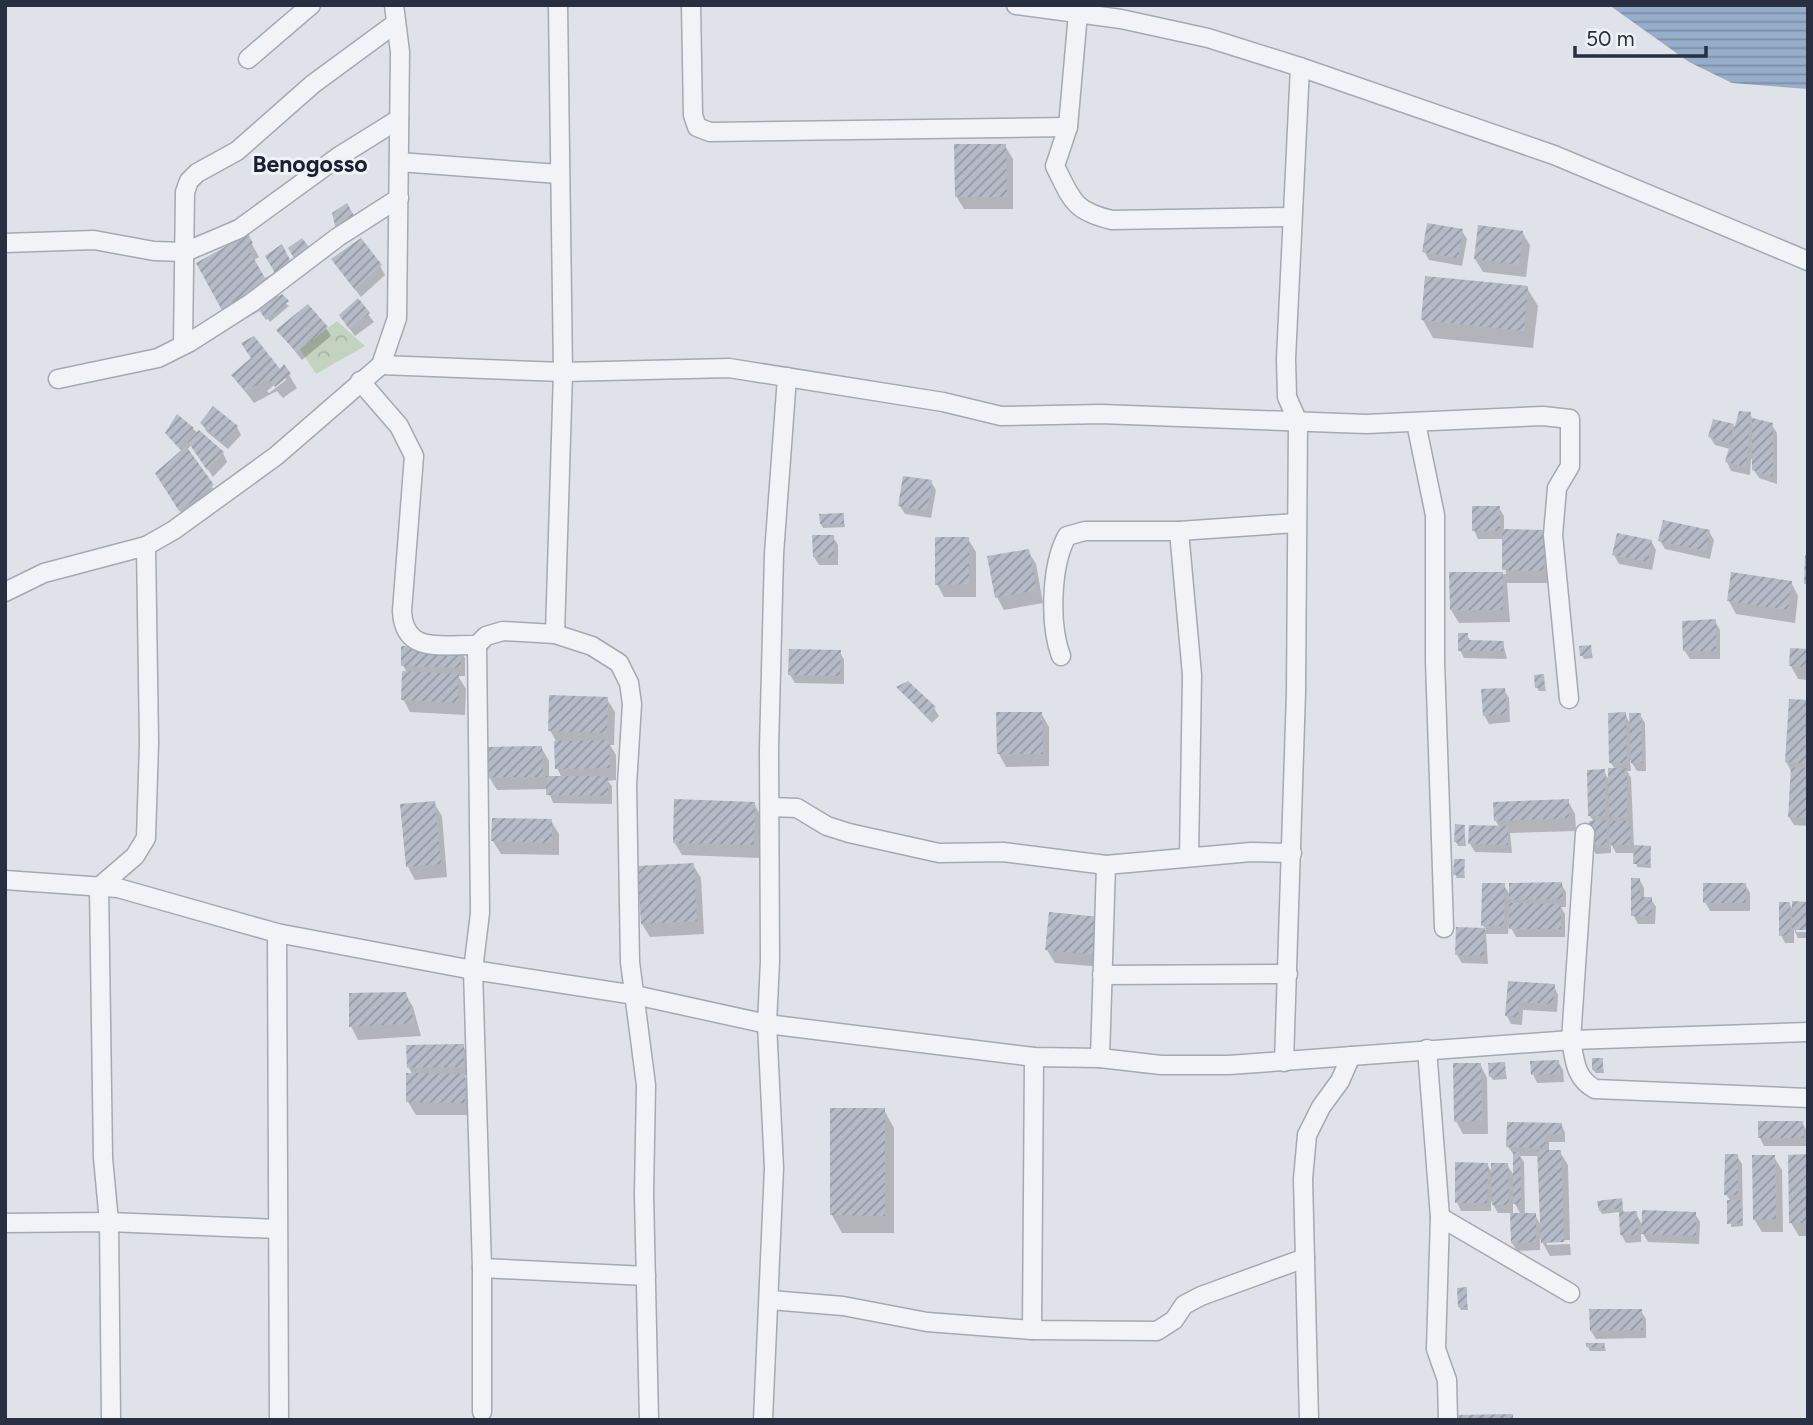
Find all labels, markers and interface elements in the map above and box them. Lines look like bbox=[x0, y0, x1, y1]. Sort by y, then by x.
scale bar bbox=[1575, 14, 1706, 58]
text: 50 m bbox=[1586, 26, 1635, 51]
district label: Benogosso bbox=[252, 150, 368, 178]

